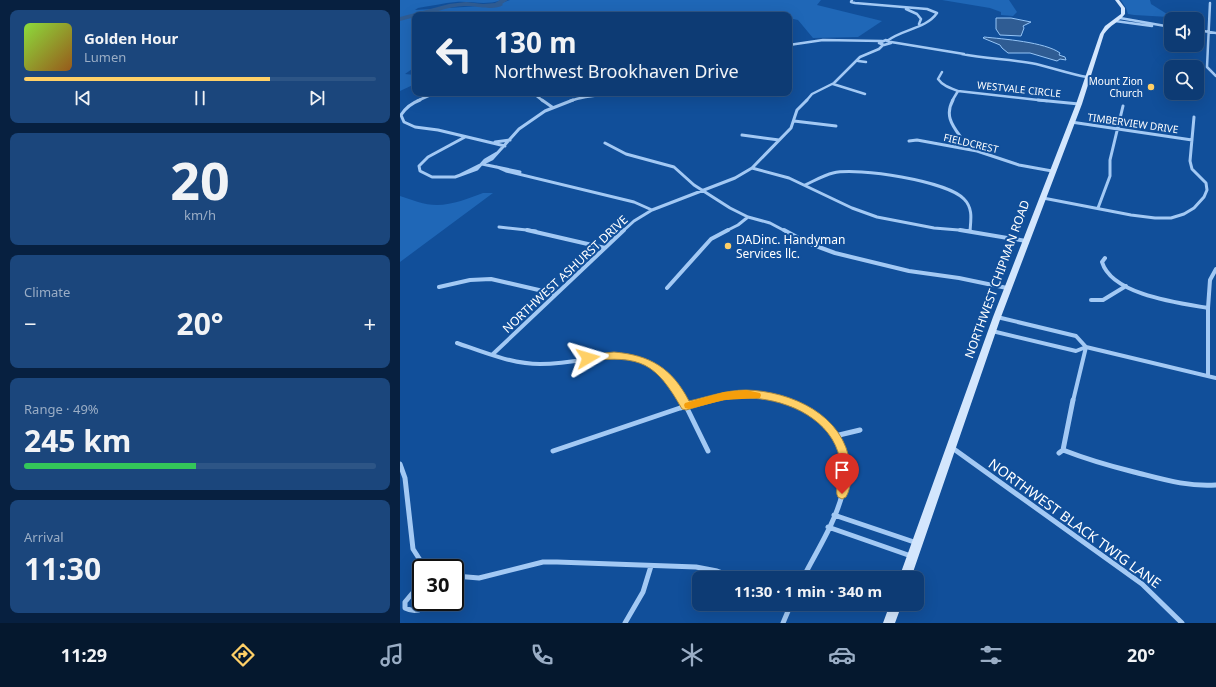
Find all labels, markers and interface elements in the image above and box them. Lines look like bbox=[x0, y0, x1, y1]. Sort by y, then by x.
map controls bbox=[1164, 12, 1204, 100]
button: sound bbox=[1164, 12, 1204, 52]
text: 130 m bbox=[494, 23, 577, 61]
text: Golden Hour bbox=[84, 28, 178, 48]
icon: left bbox=[428, 28, 480, 80]
text: Lumen bbox=[84, 48, 126, 66]
text: Northwest Brookhaven Drive bbox=[494, 59, 739, 83]
button: search bbox=[1164, 60, 1204, 100]
place label: Mount Zion Church bbox=[1089, 74, 1143, 100]
street label: WESTVALE CIRCLE bbox=[976, 78, 1062, 100]
marker: Mount Zion Church bbox=[1146, 82, 1156, 92]
icon: previous bbox=[72, 87, 94, 109]
icon: pause bbox=[189, 87, 211, 109]
icon: next bbox=[306, 87, 328, 109]
street label: TIMBERVIEW DRIVE bbox=[1087, 110, 1179, 136]
street label: FIELDCREST bbox=[942, 130, 1000, 156]
text: 20 bbox=[170, 144, 230, 215]
street label: NORTHWEST CHIPMAN ROAD bbox=[960, 197, 1034, 361]
text: km/h bbox=[184, 206, 216, 224]
street label: NORTHWEST ASHURST DRIVE bbox=[499, 211, 631, 337]
place label: DADinc. Handyman Services llc. bbox=[736, 231, 845, 262]
marker: DADinc. Handyman Services llc. bbox=[723, 241, 733, 251]
text: Climate bbox=[24, 283, 70, 301]
text: 20° bbox=[176, 303, 224, 344]
text: − bbox=[24, 308, 37, 338]
text: + bbox=[363, 308, 376, 338]
position arrow bbox=[567, 337, 609, 379]
text: Range · 49% bbox=[24, 400, 99, 418]
text: 245 km bbox=[24, 420, 131, 461]
pin bbox=[825, 453, 859, 494]
street label: NORTHWEST BLACK TWIG LANE bbox=[985, 454, 1165, 592]
icon: arrive bbox=[831, 459, 853, 481]
text: Arrival bbox=[24, 528, 64, 546]
text: 11:30 bbox=[24, 548, 101, 589]
speed limit sign: 30 bbox=[412, 559, 464, 611]
text: 11:30 · 1 min · 340 m bbox=[734, 581, 882, 601]
icon: directions bbox=[229, 641, 257, 669]
icon: music bbox=[378, 641, 406, 669]
icon: phone bbox=[528, 641, 556, 669]
icon: climate bbox=[678, 641, 706, 669]
icon: car bbox=[828, 641, 856, 669]
icon: filters bbox=[977, 641, 1005, 669]
text: 11:29 bbox=[61, 643, 107, 667]
text: 20° bbox=[1127, 643, 1155, 667]

